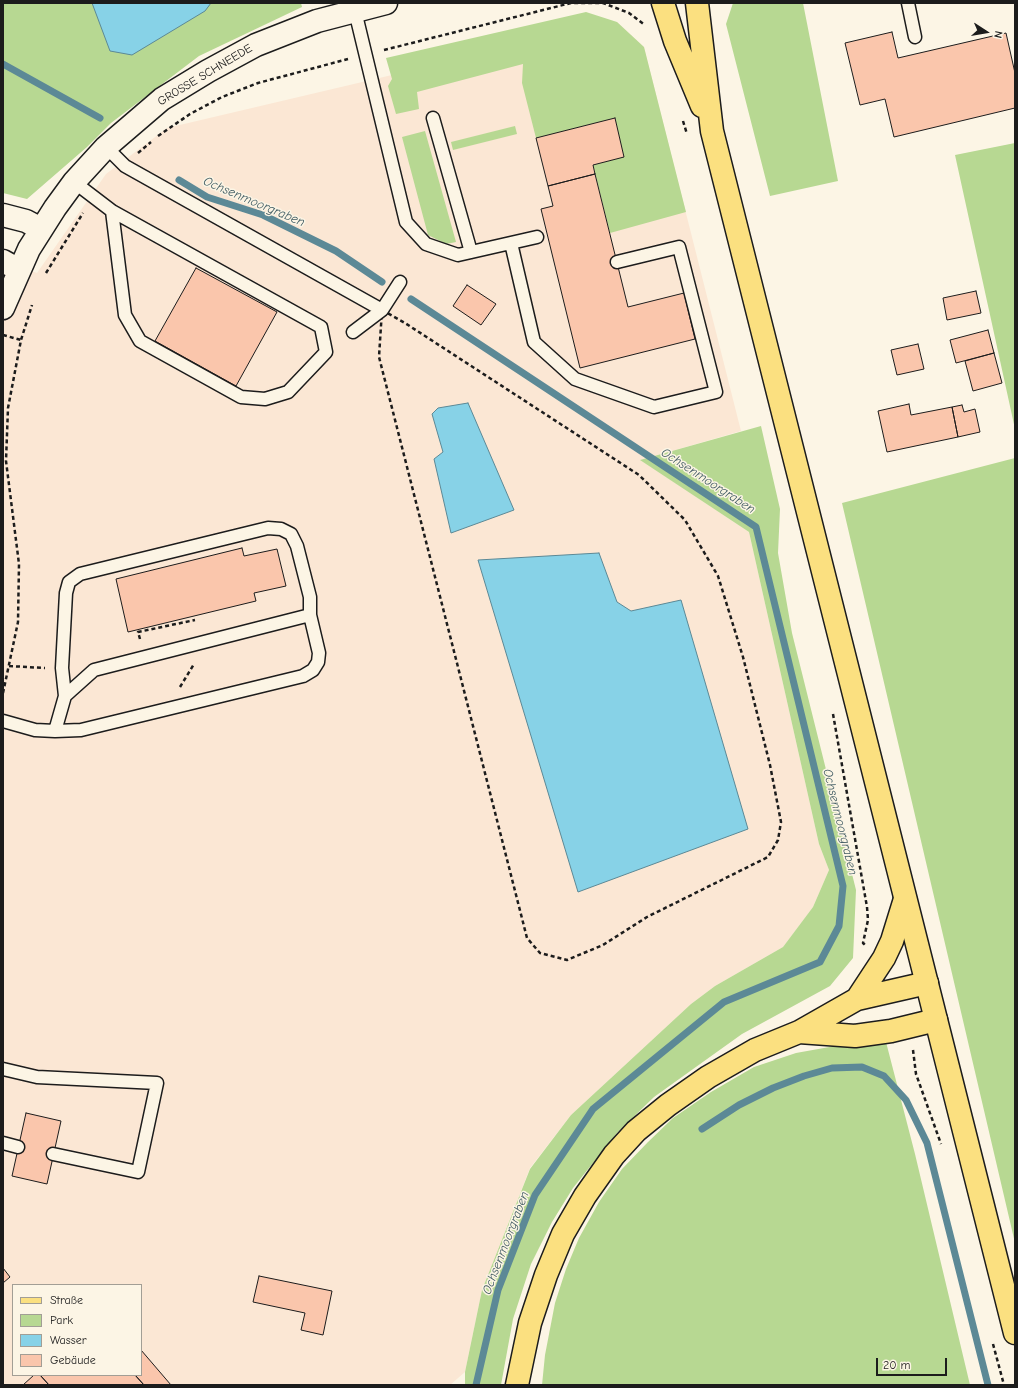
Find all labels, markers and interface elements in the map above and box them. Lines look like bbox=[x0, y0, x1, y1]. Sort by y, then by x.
north arrow bbox=[966, 12, 1006, 52]
text: N bbox=[991, 30, 1005, 39]
street label: GROSSE SCHNEEDE bbox=[155, 41, 255, 109]
water label: Ochsenmoorgraben bbox=[201, 174, 307, 230]
water label: Ochsenmoorgraben bbox=[658, 445, 758, 517]
water label: Ochsenmoorgraben bbox=[819, 767, 861, 877]
water label: Ochsenmoorgraben bbox=[479, 1189, 533, 1297]
legend bbox=[12, 1284, 142, 1376]
text: Straße bbox=[50, 1293, 83, 1307]
text: Park bbox=[50, 1313, 73, 1327]
text: Wasser bbox=[50, 1333, 87, 1347]
scale bar bbox=[878, 1350, 949, 1376]
text: Gebäude bbox=[50, 1353, 96, 1367]
text: 20 m bbox=[883, 1358, 911, 1372]

